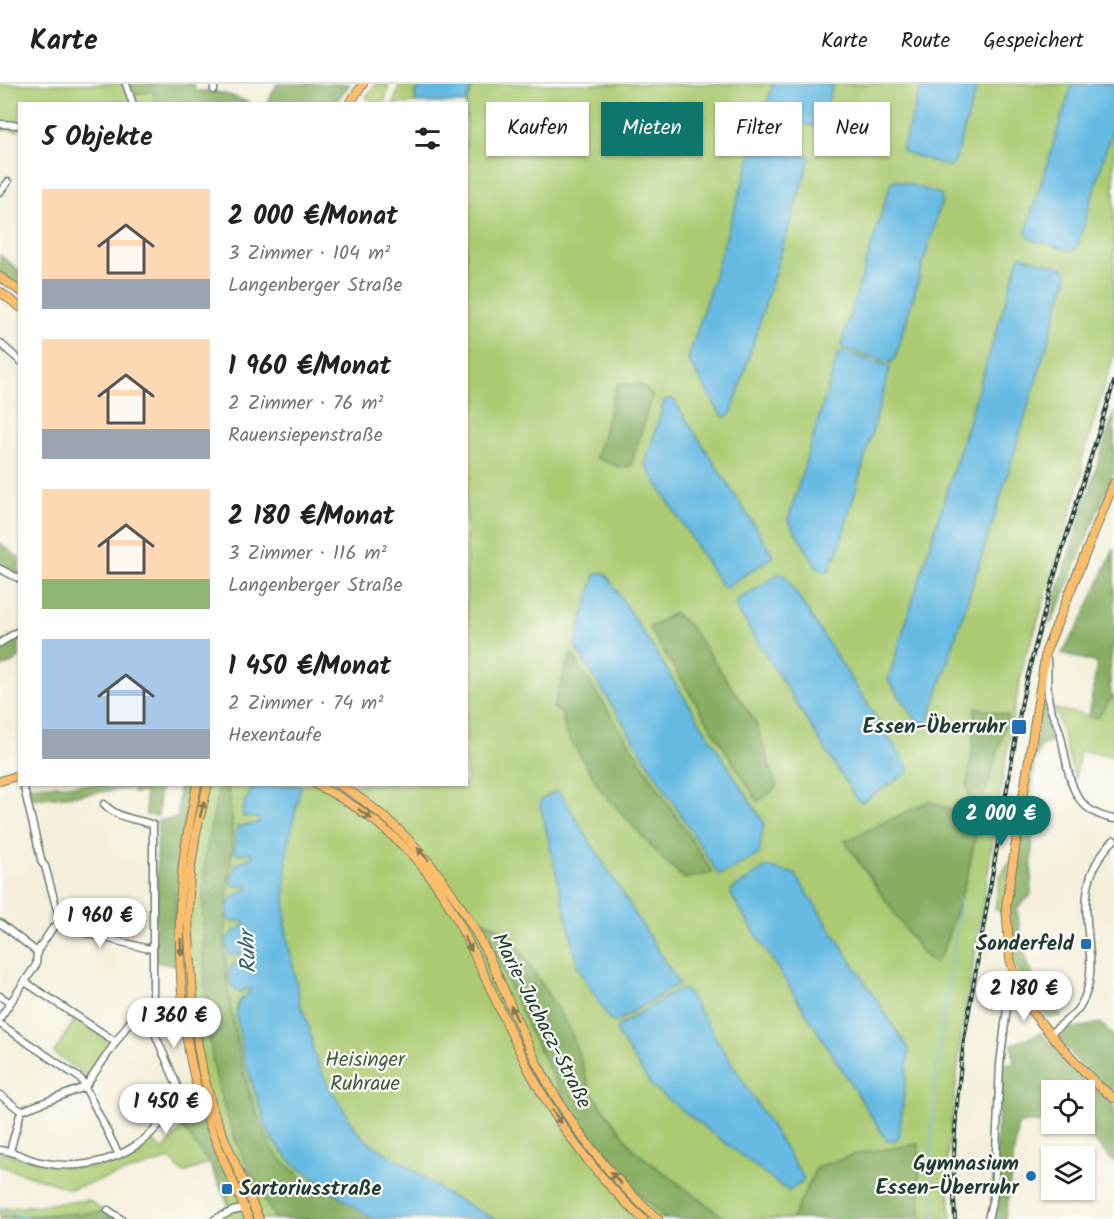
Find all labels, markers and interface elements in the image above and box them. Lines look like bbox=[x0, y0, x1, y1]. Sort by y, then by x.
text: Karte bbox=[30, 19, 98, 64]
text: Karte bbox=[821, 25, 868, 58]
text: Route bbox=[901, 25, 950, 58]
text: Gespeichert bbox=[983, 25, 1084, 58]
chip: Kaufen bbox=[486, 102, 589, 156]
chip: Mieten bbox=[601, 102, 703, 156]
chip: Filter bbox=[715, 102, 802, 156]
chip: Neu bbox=[814, 102, 890, 156]
text: 5 Objekte bbox=[42, 117, 153, 159]
icon: filters bbox=[411, 122, 444, 155]
text: 2 000 €/Monat bbox=[228, 196, 398, 238]
icon: home bbox=[90, 213, 162, 285]
text: 3 Zimmer · 104 m² bbox=[228, 238, 390, 270]
text: Langenberger Straße bbox=[228, 270, 402, 302]
text: 1 960 €/Monat bbox=[228, 346, 391, 388]
icon: home bbox=[90, 363, 162, 435]
text: 2 Zimmer · 76 m² bbox=[228, 388, 383, 420]
text: Rauensiepenstraße bbox=[228, 420, 383, 452]
text: 2 180 €/Monat bbox=[228, 496, 394, 538]
icon: home bbox=[90, 513, 162, 585]
text: 3 Zimmer · 116 m² bbox=[228, 538, 387, 570]
text: Langenberger Straße bbox=[228, 570, 402, 602]
text: 1 450 €/Monat bbox=[228, 646, 391, 688]
icon: home bbox=[90, 663, 162, 735]
text: 2 Zimmer · 74 m² bbox=[228, 688, 383, 720]
place label: Essen-Überruhr bbox=[863, 711, 1007, 744]
marker: Essen-Überruhr bbox=[1010, 718, 1028, 736]
text: Hexentaufe bbox=[228, 720, 322, 752]
pin: 2 000 € bbox=[946, 796, 1056, 847]
text: 2 000 € bbox=[966, 799, 1036, 831]
one-way arrow bbox=[198, 800, 208, 818]
one-way arrow bbox=[356, 808, 372, 820]
one-way arrow bbox=[416, 846, 429, 862]
pin: 1 960 € bbox=[45, 898, 155, 949]
text: 1 960 € bbox=[67, 901, 133, 933]
water label: Ruhr bbox=[230, 925, 268, 974]
street label: Marie-Juchacz-Straße bbox=[482, 927, 600, 1115]
place label: Sonderfeld bbox=[976, 928, 1075, 961]
one-way arrow bbox=[464, 935, 473, 952]
one-way arrow bbox=[176, 937, 186, 956]
marker: Sonderfeld bbox=[1079, 937, 1093, 951]
pin: 2 180 € bbox=[969, 971, 1079, 1022]
text: 2 180 € bbox=[990, 974, 1058, 1006]
pin: 1 360 € bbox=[119, 998, 229, 1049]
text: 1 360 € bbox=[141, 1001, 207, 1033]
one-way arrow bbox=[509, 1003, 519, 1021]
park label: Heisinger Ruhraue bbox=[325, 1044, 406, 1101]
map controls bbox=[1041, 1080, 1095, 1200]
button: locate bbox=[1041, 1080, 1095, 1134]
pin: 1 450 € bbox=[111, 1084, 221, 1135]
text: 1 450 € bbox=[133, 1087, 199, 1119]
one-way arrow bbox=[551, 1109, 562, 1125]
button: layers bbox=[1041, 1146, 1095, 1200]
place label: Gymnasium Essen-Überruhr bbox=[876, 1148, 1020, 1205]
marker: Gymnasium Essen-Überruhr bbox=[1024, 1169, 1038, 1183]
one-way arrow bbox=[610, 1171, 623, 1186]
place label: Sartoriusstraße bbox=[239, 1173, 381, 1206]
marker: Sartoriusstraße bbox=[220, 1182, 234, 1196]

